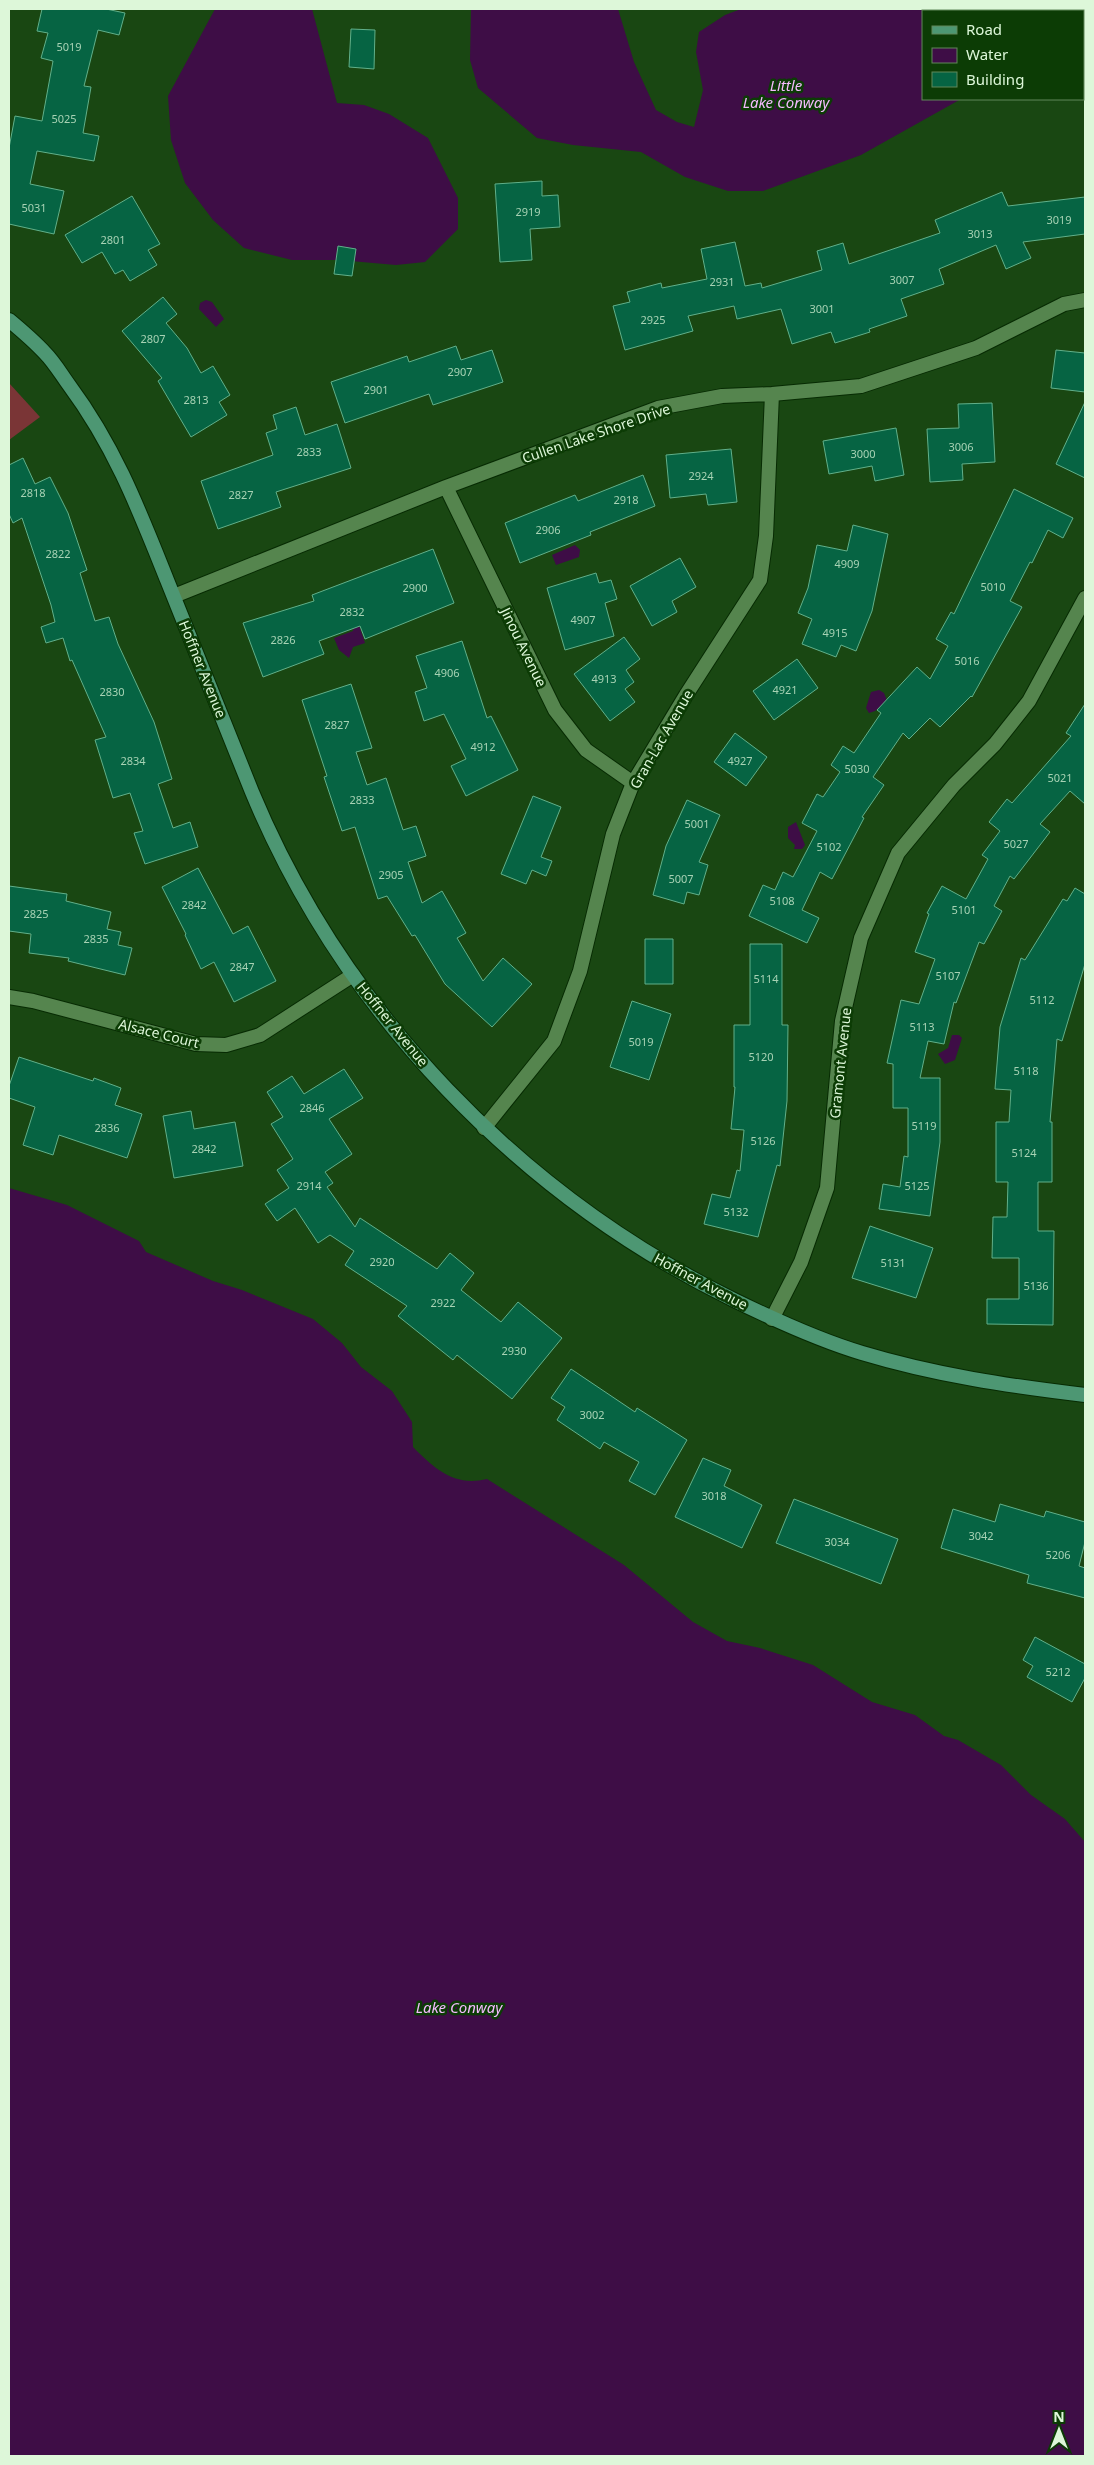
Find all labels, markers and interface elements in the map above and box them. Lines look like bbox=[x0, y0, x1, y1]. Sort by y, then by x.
legend bbox=[922, 10, 1084, 100]
text: Road bbox=[966, 19, 1002, 39]
house number: 5019 bbox=[56, 39, 82, 54]
text: Water bbox=[966, 44, 1008, 64]
text: Building bbox=[966, 69, 1024, 89]
water label: Little Lake Conway bbox=[743, 75, 830, 112]
house number: 5025 bbox=[51, 111, 77, 126]
house number: 5031 bbox=[21, 200, 47, 215]
house number: 2919 bbox=[515, 204, 541, 219]
house number: 3019 bbox=[1046, 212, 1072, 227]
house number: 3013 bbox=[967, 226, 993, 241]
house number: 2801 bbox=[100, 232, 126, 247]
house number: 3007 bbox=[889, 272, 915, 287]
house number: 2931 bbox=[709, 274, 735, 289]
house number: 3001 bbox=[809, 301, 835, 316]
house number: 2925 bbox=[640, 312, 666, 327]
house number: 2807 bbox=[140, 331, 166, 346]
house number: 2907 bbox=[447, 364, 473, 379]
house number: 2901 bbox=[363, 382, 389, 397]
house number: 2813 bbox=[183, 392, 209, 407]
street label: Cullen Lake Shore Drive bbox=[519, 399, 673, 467]
house number: 3006 bbox=[948, 439, 974, 454]
house number: 2833 bbox=[296, 444, 322, 459]
house number: 3000 bbox=[850, 446, 876, 461]
house number: 2924 bbox=[688, 468, 714, 483]
house number: 2818 bbox=[20, 485, 46, 500]
house number: 2827 bbox=[228, 487, 254, 502]
house number: 2918 bbox=[613, 492, 639, 507]
house number: 2906 bbox=[535, 522, 561, 537]
house number: 2822 bbox=[45, 546, 71, 561]
house number: 4909 bbox=[834, 556, 860, 571]
house number: 5010 bbox=[980, 579, 1006, 594]
house number: 2900 bbox=[402, 580, 428, 595]
street label: Jinou Avenue bbox=[496, 602, 551, 690]
house number: 2832 bbox=[339, 604, 365, 619]
house number: 4907 bbox=[570, 612, 596, 627]
street label: Hoffner Avenue bbox=[175, 617, 231, 721]
house number: 4915 bbox=[822, 625, 848, 640]
house number: 2826 bbox=[270, 632, 296, 647]
house number: 5016 bbox=[954, 653, 980, 668]
house number: 4906 bbox=[434, 665, 460, 680]
house number: 4913 bbox=[591, 671, 617, 686]
house number: 4921 bbox=[772, 682, 798, 697]
house number: 2830 bbox=[99, 684, 125, 699]
street label: Gran-Lac Avenue bbox=[625, 686, 697, 792]
house number: 2827 bbox=[324, 717, 350, 732]
house number: 4912 bbox=[470, 739, 496, 754]
house number: 2834 bbox=[120, 753, 146, 768]
house number: 4927 bbox=[727, 753, 753, 768]
house number: 5030 bbox=[844, 761, 870, 776]
house number: 5021 bbox=[1047, 770, 1073, 785]
house number: 2833 bbox=[349, 792, 375, 807]
house number: 5001 bbox=[684, 816, 710, 831]
house number: 5027 bbox=[1003, 836, 1029, 851]
house number: 5102 bbox=[816, 839, 842, 854]
house number: 2905 bbox=[378, 867, 404, 882]
house number: 5007 bbox=[668, 871, 694, 886]
house number: 5108 bbox=[769, 893, 795, 908]
house number: 2842 bbox=[181, 897, 207, 912]
house number: 5101 bbox=[951, 902, 977, 917]
house number: 2825 bbox=[23, 906, 49, 921]
house number: 2835 bbox=[83, 931, 109, 946]
house number: 2847 bbox=[229, 959, 255, 974]
house number: 5107 bbox=[935, 968, 961, 983]
house number: 5114 bbox=[753, 971, 779, 986]
street label: Hoffner Avenue bbox=[353, 978, 433, 1070]
house number: 5112 bbox=[1029, 992, 1055, 1007]
street label: Gramont Avenue bbox=[825, 1006, 855, 1119]
street label: Alsace Court bbox=[117, 1014, 201, 1052]
house number: 5113 bbox=[909, 1019, 935, 1034]
house number: 5019 bbox=[628, 1034, 654, 1049]
house number: 5120 bbox=[748, 1049, 774, 1064]
house number: 5118 bbox=[1013, 1063, 1039, 1078]
house number: 2846 bbox=[299, 1100, 325, 1115]
house number: 5119 bbox=[911, 1118, 937, 1133]
house number: 2836 bbox=[94, 1120, 120, 1135]
house number: 5126 bbox=[750, 1133, 776, 1148]
house number: 2842 bbox=[191, 1141, 217, 1156]
house number: 5124 bbox=[1011, 1145, 1037, 1160]
house number: 2914 bbox=[296, 1178, 322, 1193]
house number: 5125 bbox=[904, 1178, 930, 1193]
house number: 5132 bbox=[723, 1204, 749, 1219]
street label: Hoffner Avenue bbox=[651, 1248, 751, 1314]
house number: 2920 bbox=[369, 1254, 395, 1269]
house number: 5131 bbox=[880, 1255, 906, 1270]
house number: 5136 bbox=[1023, 1278, 1049, 1293]
house number: 2922 bbox=[430, 1295, 456, 1310]
house number: 2930 bbox=[501, 1343, 527, 1358]
house number: 3002 bbox=[579, 1407, 605, 1422]
house number: 3018 bbox=[701, 1488, 727, 1503]
house number: 3042 bbox=[968, 1528, 994, 1543]
house number: 3034 bbox=[824, 1534, 850, 1549]
house number: 5206 bbox=[1045, 1547, 1071, 1562]
house number: 5212 bbox=[1045, 1664, 1071, 1679]
water label: Lake Conway bbox=[416, 1997, 503, 2017]
north arrow bbox=[1034, 2405, 1084, 2455]
text: N bbox=[1053, 2407, 1065, 2426]

